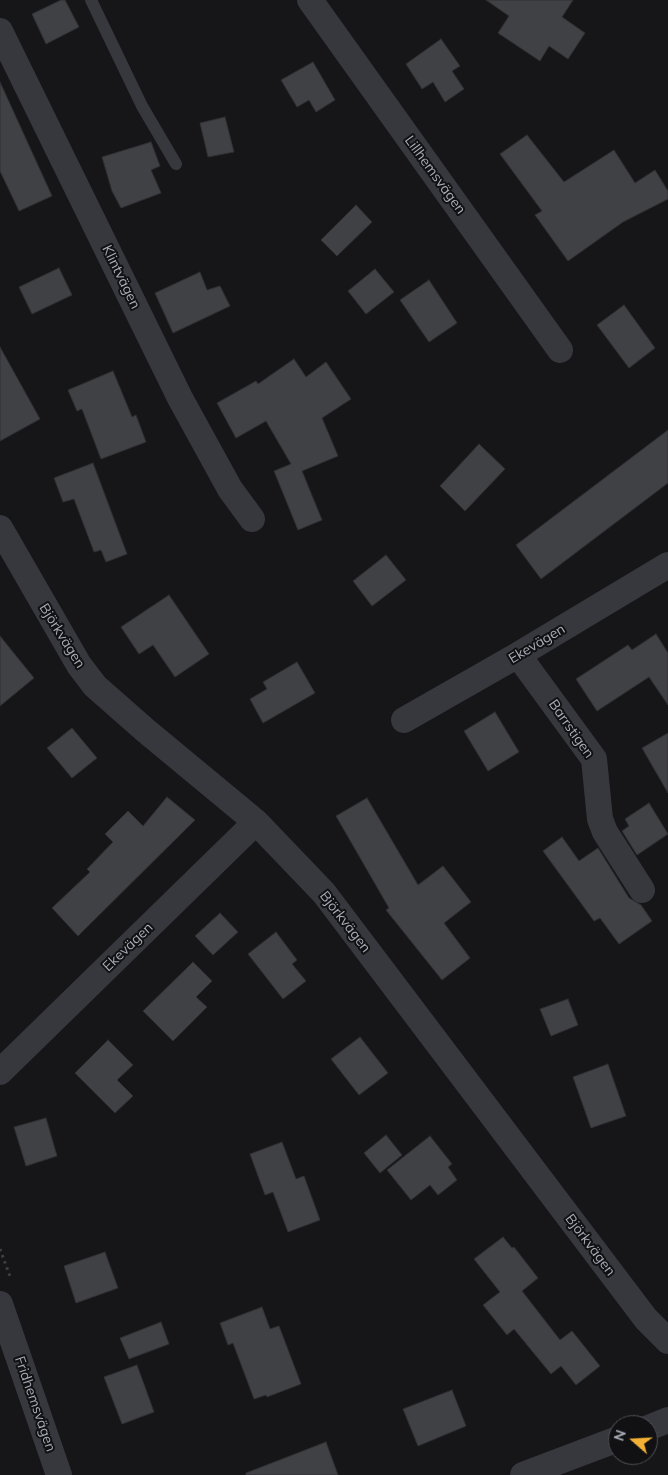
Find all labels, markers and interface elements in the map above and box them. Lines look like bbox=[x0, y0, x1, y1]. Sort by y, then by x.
street label: Lillhemsvägen bbox=[401, 133, 469, 217]
street label: Klintvägen bbox=[98, 242, 144, 312]
street label: Björkvägen bbox=[36, 601, 88, 671]
street label: Ekevägen bbox=[506, 621, 568, 667]
street label: Barrstigen bbox=[545, 697, 597, 761]
street label: Björkvägen bbox=[316, 888, 374, 956]
street label: Ekevägen bbox=[100, 919, 156, 975]
street label: Björkvägen bbox=[561, 1211, 619, 1279]
street label: Fridhemsvägen bbox=[11, 1354, 59, 1454]
north arrow bbox=[608, 1415, 658, 1465]
text: N bbox=[610, 1428, 630, 1443]

